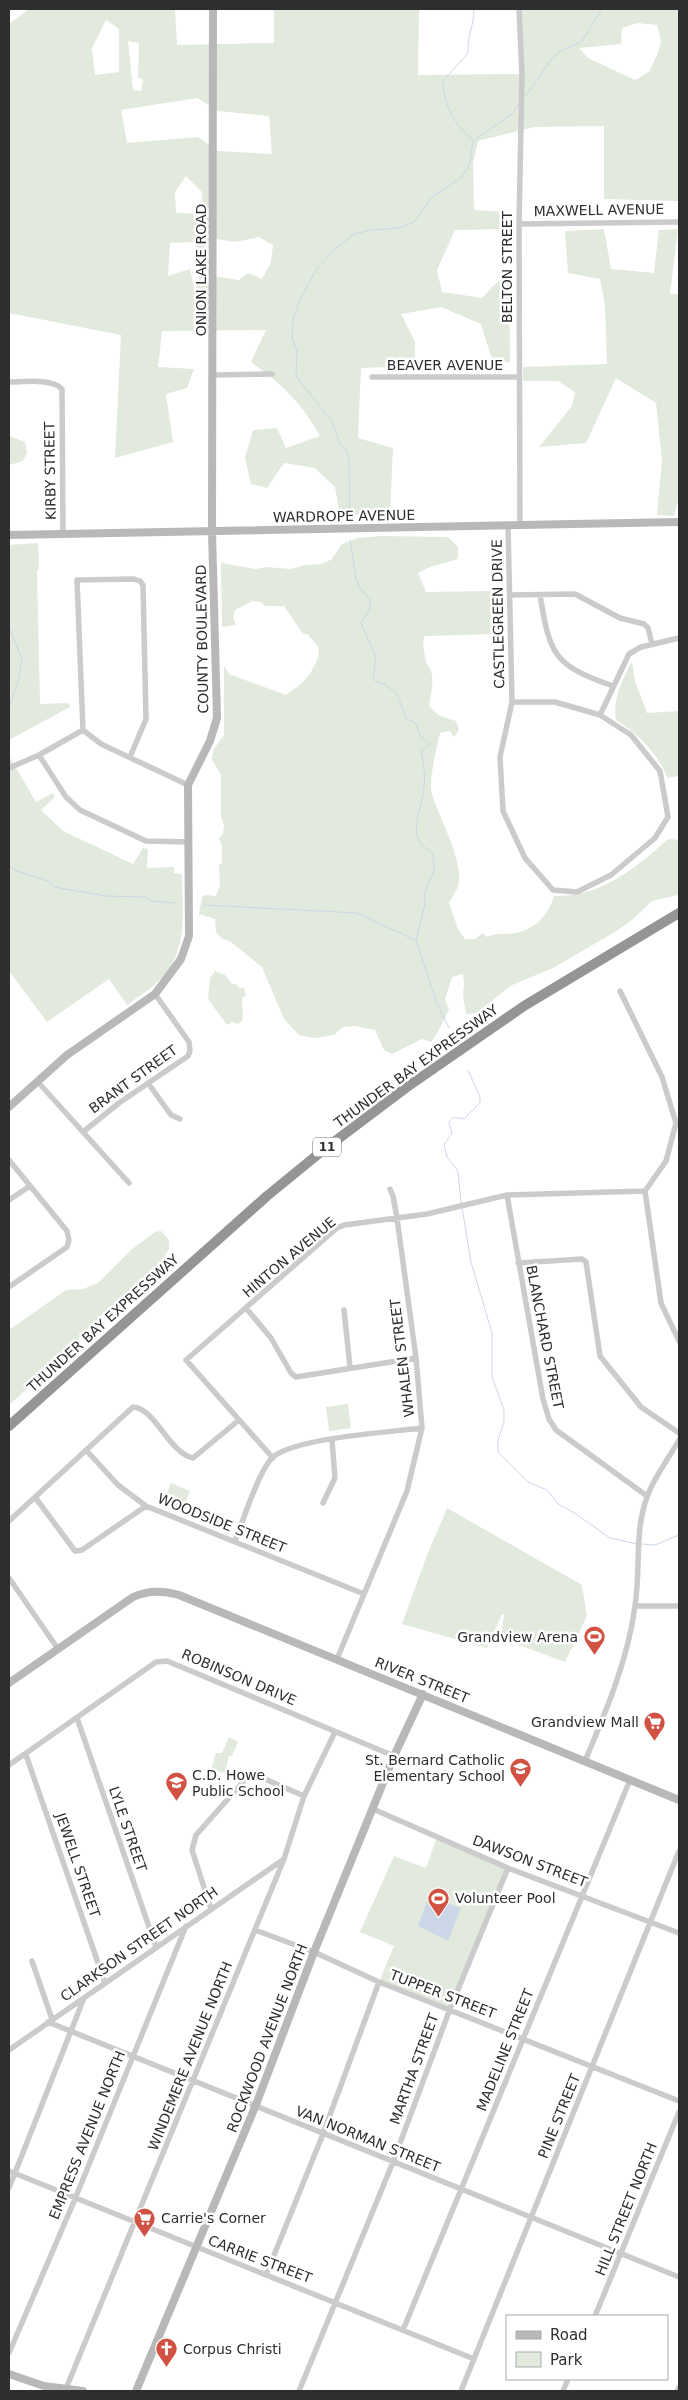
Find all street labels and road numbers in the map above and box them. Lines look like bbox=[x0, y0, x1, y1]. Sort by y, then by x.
street label: MAXWELL AVENUE bbox=[534, 201, 664, 219]
street label: ONION LAKE ROAD bbox=[193, 204, 209, 336]
street label: BELTON STREET bbox=[499, 210, 515, 323]
street label: BEAVER AVENUE bbox=[387, 357, 503, 373]
street label: KIRBY STREET bbox=[41, 421, 59, 520]
street label: WARDROPE AVENUE bbox=[273, 507, 415, 525]
street label: CASTLEGREEN DRIVE bbox=[489, 539, 507, 689]
street label: COUNTY BOULEVARD bbox=[193, 564, 211, 714]
street label: THUNDER BAY EXPRESSWAY bbox=[330, 1001, 501, 1131]
street label: BRANT STREET bbox=[86, 1041, 181, 1116]
road number: 11 bbox=[313, 1138, 341, 1156]
street label: HINTON AVENUE bbox=[239, 1213, 339, 1301]
street label: THUNDER BAY EXPRESSWAY bbox=[23, 1250, 182, 1396]
street label: BLANCHARD STREET bbox=[523, 1264, 567, 1411]
street label: WHALEN STREET bbox=[387, 1298, 417, 1418]
street label: WOODSIDE STREET bbox=[155, 1490, 289, 1556]
street label: ROBINSON DRIVE bbox=[179, 1646, 299, 1708]
street label: RIVER STREET bbox=[373, 1654, 472, 1706]
street label: LYLE STREET bbox=[106, 1784, 150, 1874]
street label: JEWELL STREET bbox=[52, 1810, 103, 1920]
street label: DAWSON STREET bbox=[470, 1832, 590, 1890]
street label: CLARKSON STREET NORTH bbox=[57, 1883, 221, 2005]
street label: ROCKWOOD AVENUE NORTH bbox=[224, 1941, 310, 2135]
street label: WINDEMERE AVENUE NORTH bbox=[145, 1959, 235, 2153]
street label: TUPPER STREET bbox=[387, 1966, 499, 2022]
street label: MADELINE STREET bbox=[473, 1986, 537, 2113]
street label: MARTHA STREET bbox=[386, 2011, 442, 2127]
street label: EMPRESS AVENUE NORTH bbox=[46, 2048, 128, 2222]
street label: PINE STREET bbox=[535, 2071, 583, 2161]
street label: VAN NORMAN STREET bbox=[293, 2103, 443, 2176]
street label: HILL STREET NORTH bbox=[592, 2140, 660, 2278]
street label: CARRIE STREET bbox=[206, 2232, 314, 2286]

